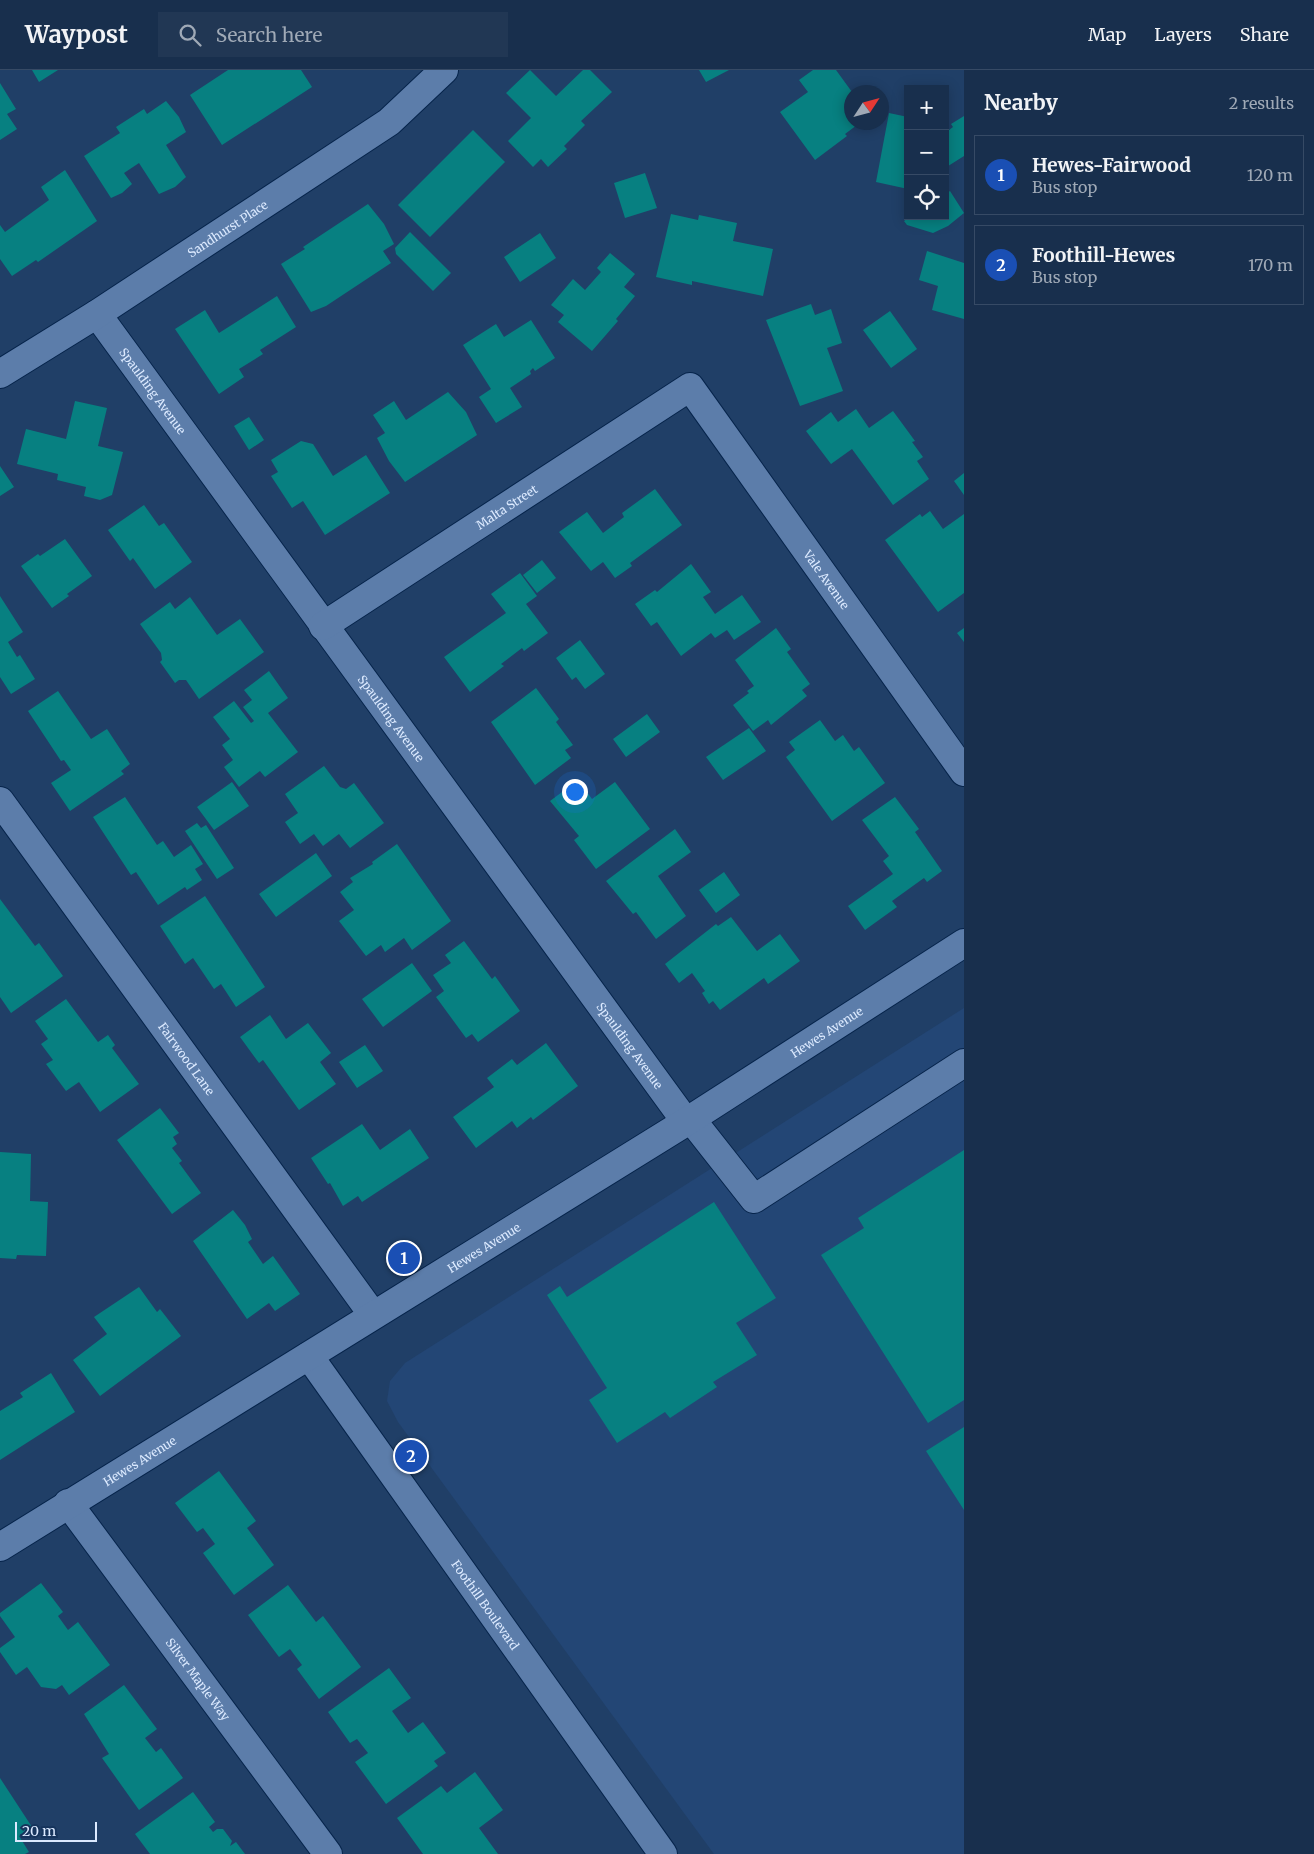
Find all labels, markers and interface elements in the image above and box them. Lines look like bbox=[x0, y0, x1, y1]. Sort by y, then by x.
search box bbox=[158, 12, 508, 57]
text: Waypost bbox=[25, 19, 128, 50]
icon: search bbox=[176, 21, 204, 49]
text: Search here bbox=[216, 23, 322, 47]
text: Map bbox=[1088, 23, 1126, 46]
text: Layers bbox=[1154, 23, 1212, 46]
text: Share bbox=[1240, 23, 1289, 46]
north arrow bbox=[844, 85, 889, 130]
map controls bbox=[904, 85, 949, 220]
button: + bbox=[904, 85, 949, 130]
text: Nearby bbox=[984, 89, 1058, 116]
text: 2 results bbox=[1229, 93, 1294, 113]
button: − bbox=[904, 130, 949, 175]
text: Hewes-Fairwood bbox=[1032, 153, 1191, 177]
text: 1 bbox=[997, 165, 1005, 185]
text: 120 m bbox=[1247, 165, 1293, 185]
button: locate bbox=[904, 175, 949, 220]
text: Bus stop bbox=[1032, 177, 1097, 197]
street label: Sandhurst Place bbox=[184, 197, 270, 260]
text: Foothill-Hewes bbox=[1032, 243, 1175, 267]
text: 2 bbox=[996, 255, 1006, 275]
text: 170 m bbox=[1248, 255, 1293, 275]
text: Bus stop bbox=[1032, 267, 1097, 287]
street label: Spaulding Avenue bbox=[116, 345, 189, 437]
street label: Malta Street bbox=[473, 481, 540, 532]
street label: Vale Avenue bbox=[800, 546, 853, 612]
street label: Spaulding Avenue bbox=[355, 672, 428, 764]
your location bbox=[562, 779, 588, 805]
street label: Spaulding Avenue bbox=[594, 999, 667, 1091]
street label: Hewes Avenue bbox=[787, 1003, 865, 1060]
street label: Fairwood Lane bbox=[155, 1019, 218, 1098]
street label: Hewes Avenue bbox=[444, 1219, 523, 1276]
pin: 1 bbox=[388, 1239, 420, 1277]
street label: Hewes Avenue bbox=[100, 1432, 179, 1489]
pin: 2 bbox=[395, 1437, 427, 1475]
street label: Foothill Boulevard bbox=[449, 1557, 523, 1652]
street label: Silver Maple Way bbox=[163, 1635, 234, 1723]
scale bar bbox=[15, 1819, 98, 1842]
text: 20 m bbox=[22, 1822, 56, 1840]

